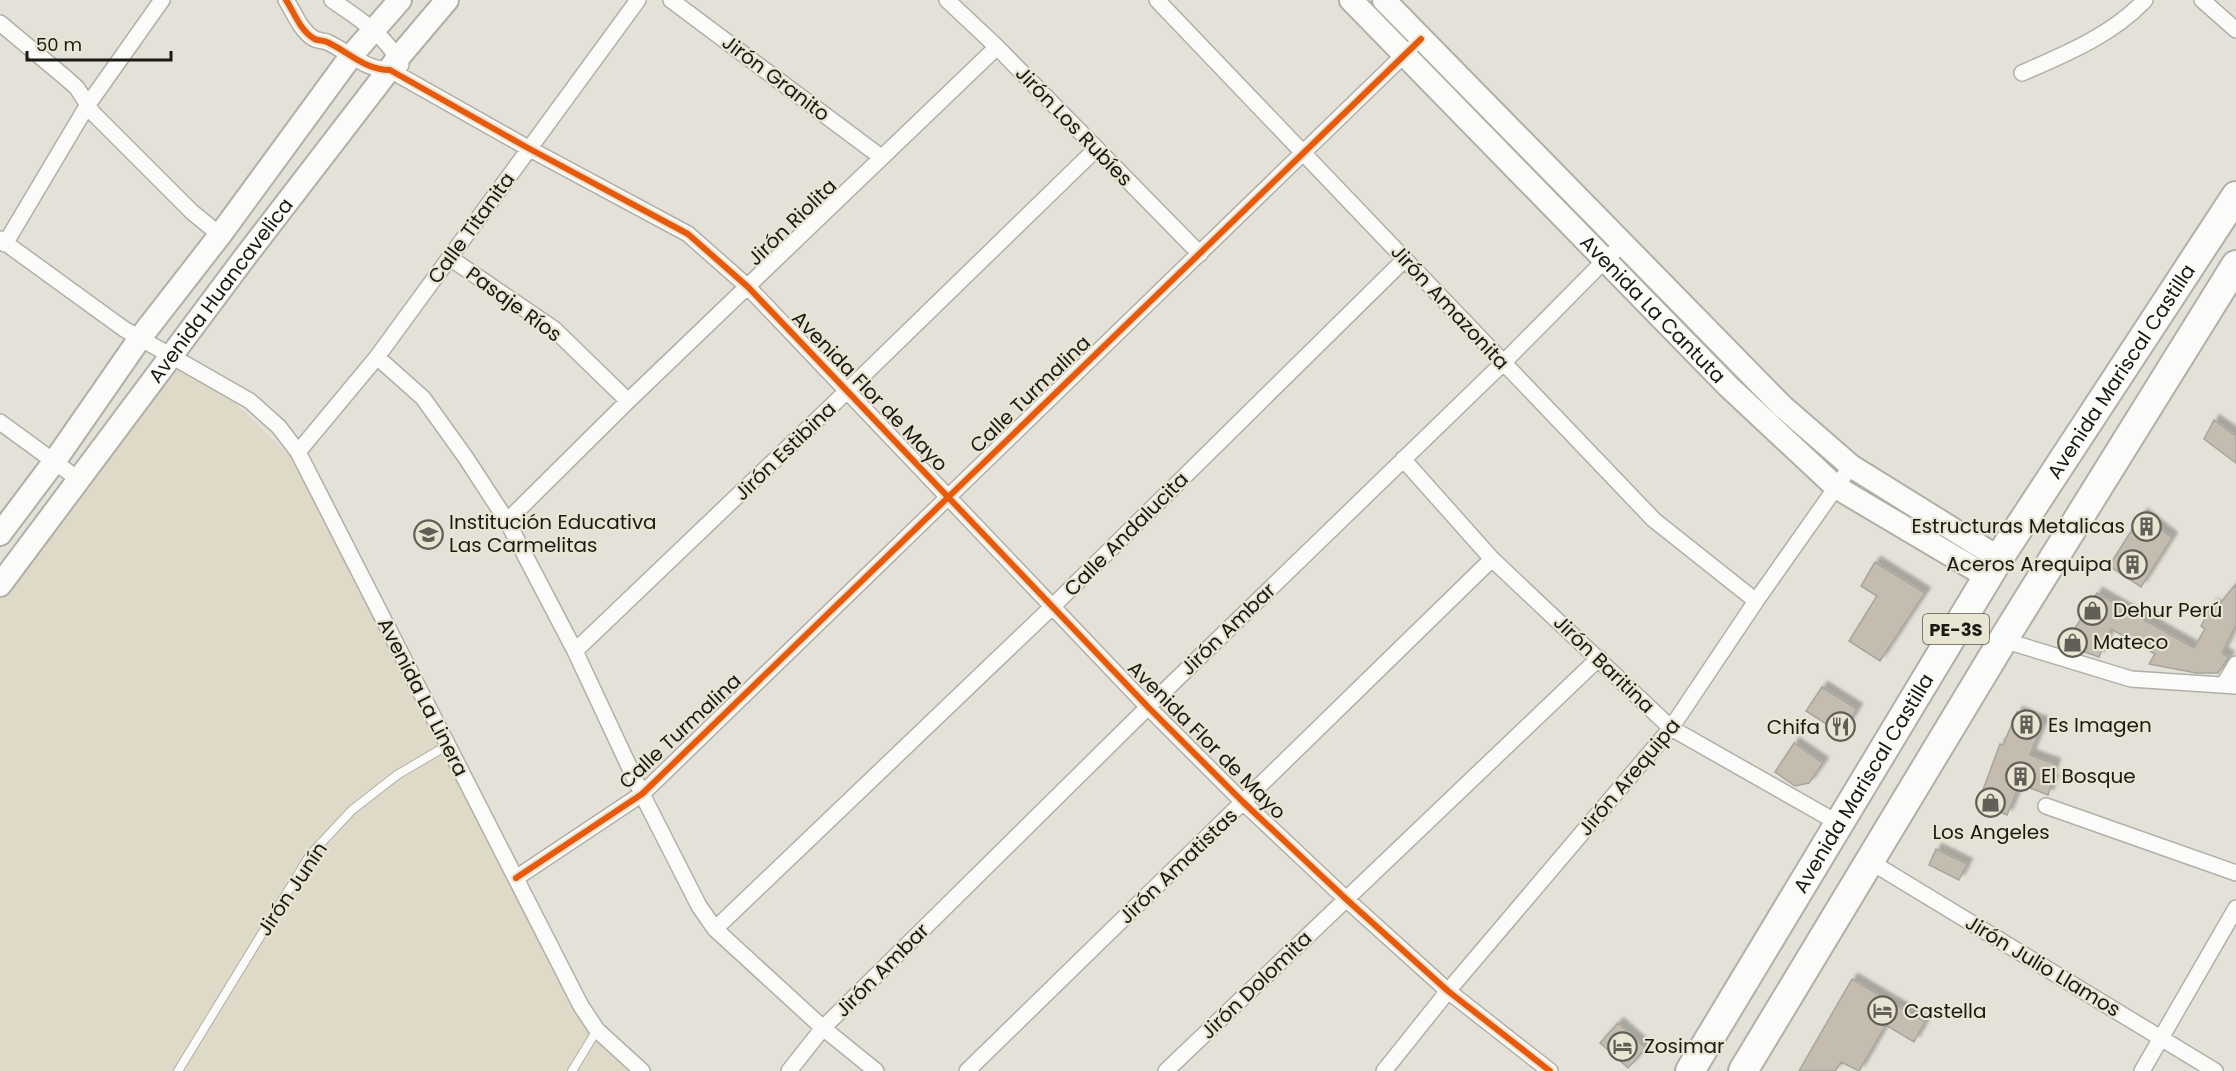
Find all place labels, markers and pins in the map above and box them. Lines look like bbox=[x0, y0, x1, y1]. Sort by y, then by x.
place label: Institución Educativa Las Carmelitas bbox=[449, 508, 657, 559]
building icon: Estructuras Metalicas bbox=[2130, 510, 2162, 542]
place label: Estructuras Metalicas bbox=[1911, 512, 2125, 540]
school or university icon: Institución Educativa Las Carmelitas bbox=[412, 518, 444, 550]
building icon: Aceros Arequipa bbox=[2117, 548, 2149, 580]
place label: Aceros Arequipa bbox=[1946, 550, 2112, 578]
shop icon: Dehur Perú bbox=[2076, 594, 2108, 626]
place label: Dehur Perú bbox=[2113, 596, 2222, 624]
shop icon: Mateco bbox=[2056, 626, 2088, 658]
place label: Mateco bbox=[2093, 628, 2168, 656]
building icon: Es Imagen bbox=[2011, 709, 2043, 741]
restaurant icon: Chifa bbox=[1825, 711, 1857, 743]
place label: Es Imagen bbox=[2048, 711, 2152, 739]
place label: Chifa bbox=[1767, 713, 1820, 741]
building icon: El Bosque bbox=[2004, 760, 2036, 792]
place label: El Bosque bbox=[2041, 762, 2136, 790]
shop icon: Los Angeles bbox=[1975, 786, 2007, 818]
place label: Los Angeles bbox=[1932, 818, 2050, 846]
hotel icon: Castella bbox=[1867, 995, 1899, 1027]
place label: Castella bbox=[1904, 997, 1986, 1025]
hotel icon: Zosimar bbox=[1607, 1030, 1639, 1062]
place label: Zosimar bbox=[1644, 1032, 1725, 1060]

